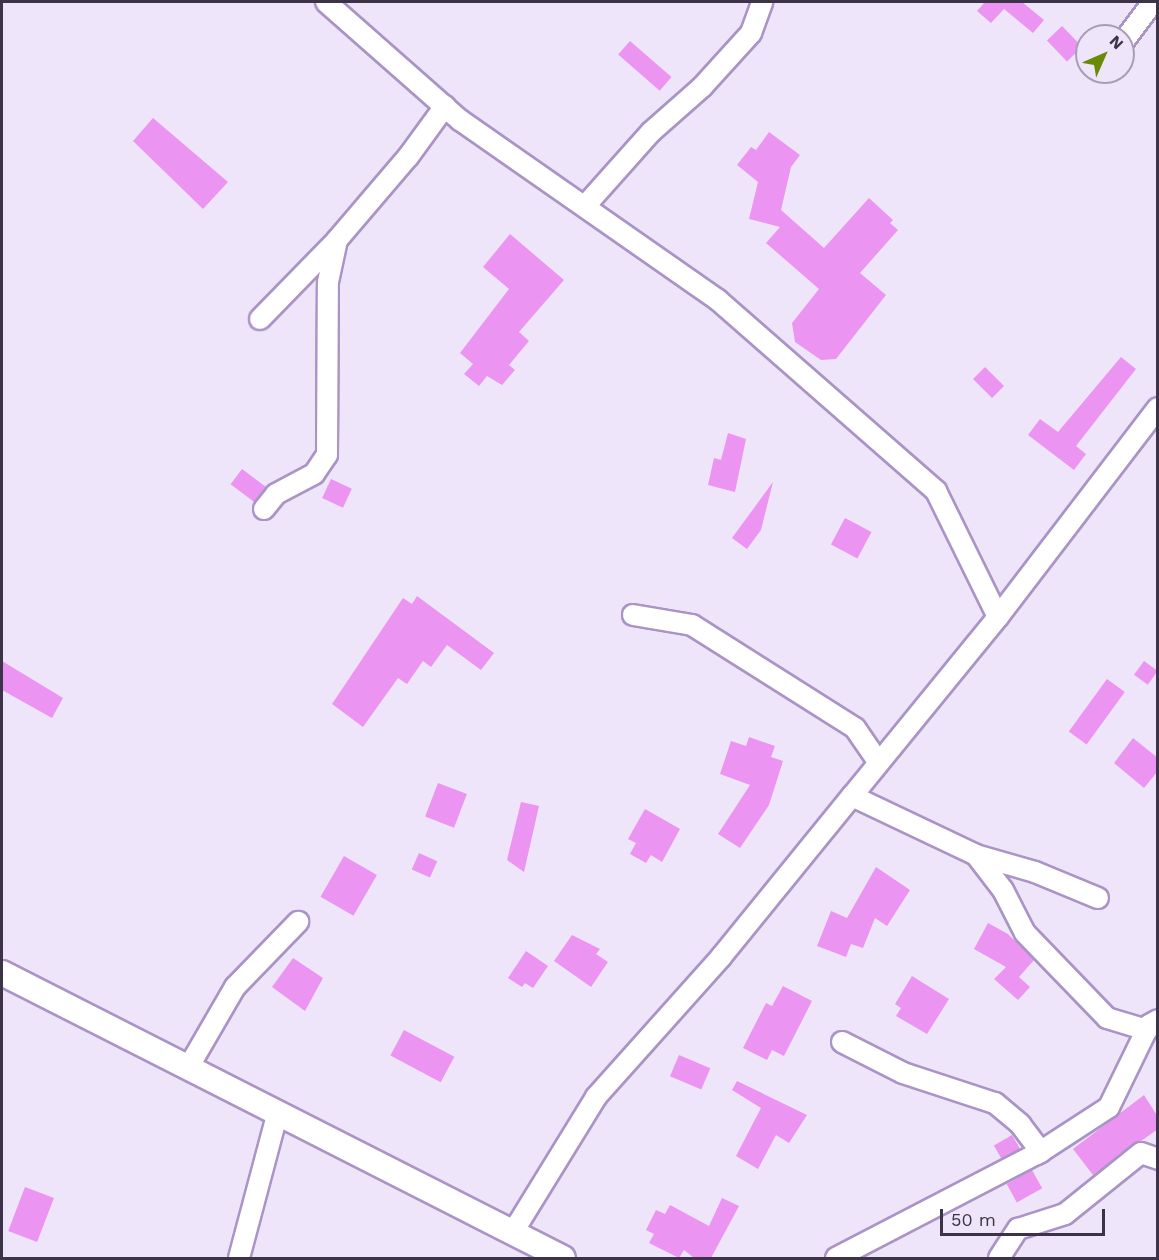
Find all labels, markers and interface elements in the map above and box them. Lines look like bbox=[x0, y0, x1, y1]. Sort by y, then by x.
north arrow bbox=[1075, 24, 1135, 84]
text: N bbox=[1106, 31, 1128, 53]
scale bar bbox=[943, 1197, 1108, 1235]
text: 50 m bbox=[951, 1209, 996, 1230]

